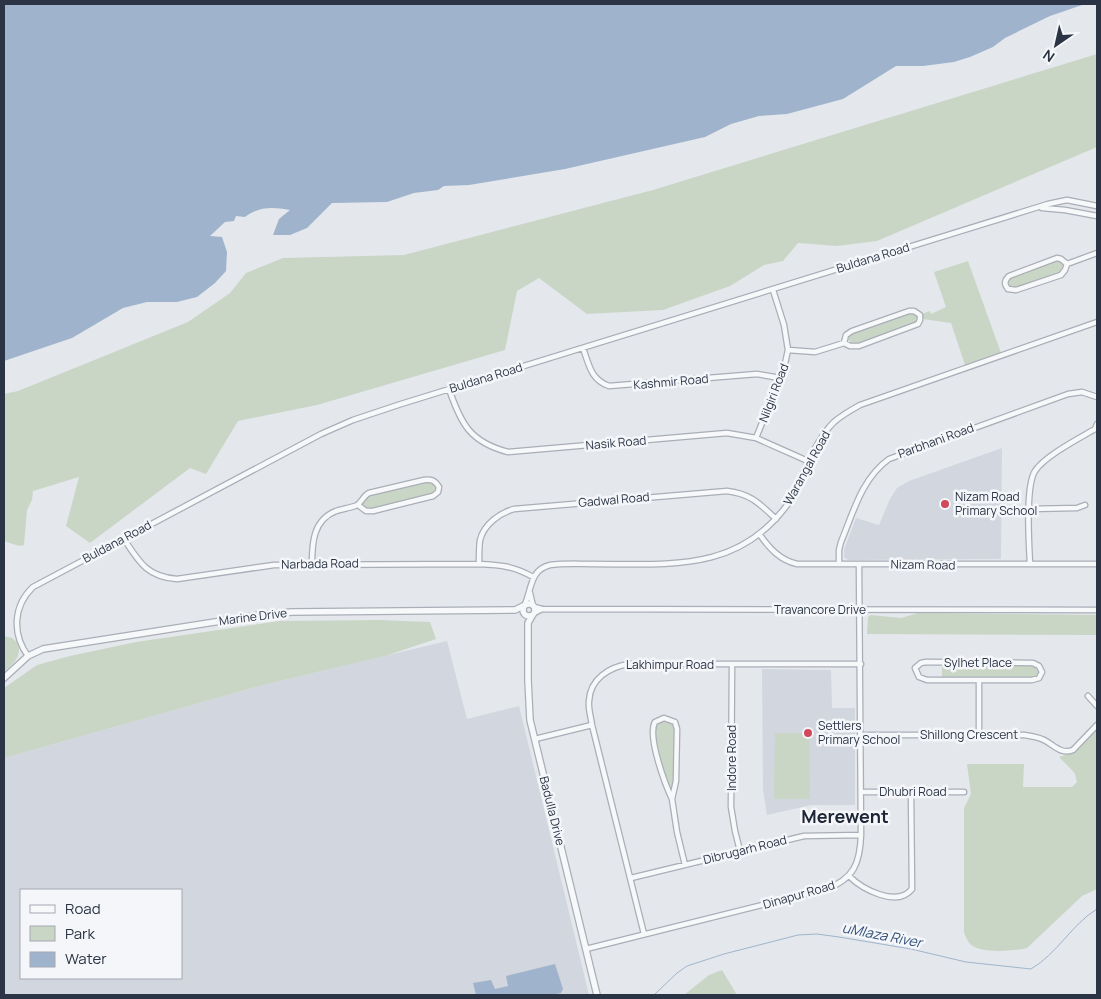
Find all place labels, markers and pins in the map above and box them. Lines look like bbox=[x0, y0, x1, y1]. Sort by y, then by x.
place label: Nizam Road Primary School bbox=[955, 488, 1037, 519]
marker: Nizam Road Primary School bbox=[939, 498, 951, 510]
place label: Settlers Primary School bbox=[818, 717, 900, 748]
marker: Settlers Primary School bbox=[802, 727, 814, 739]

